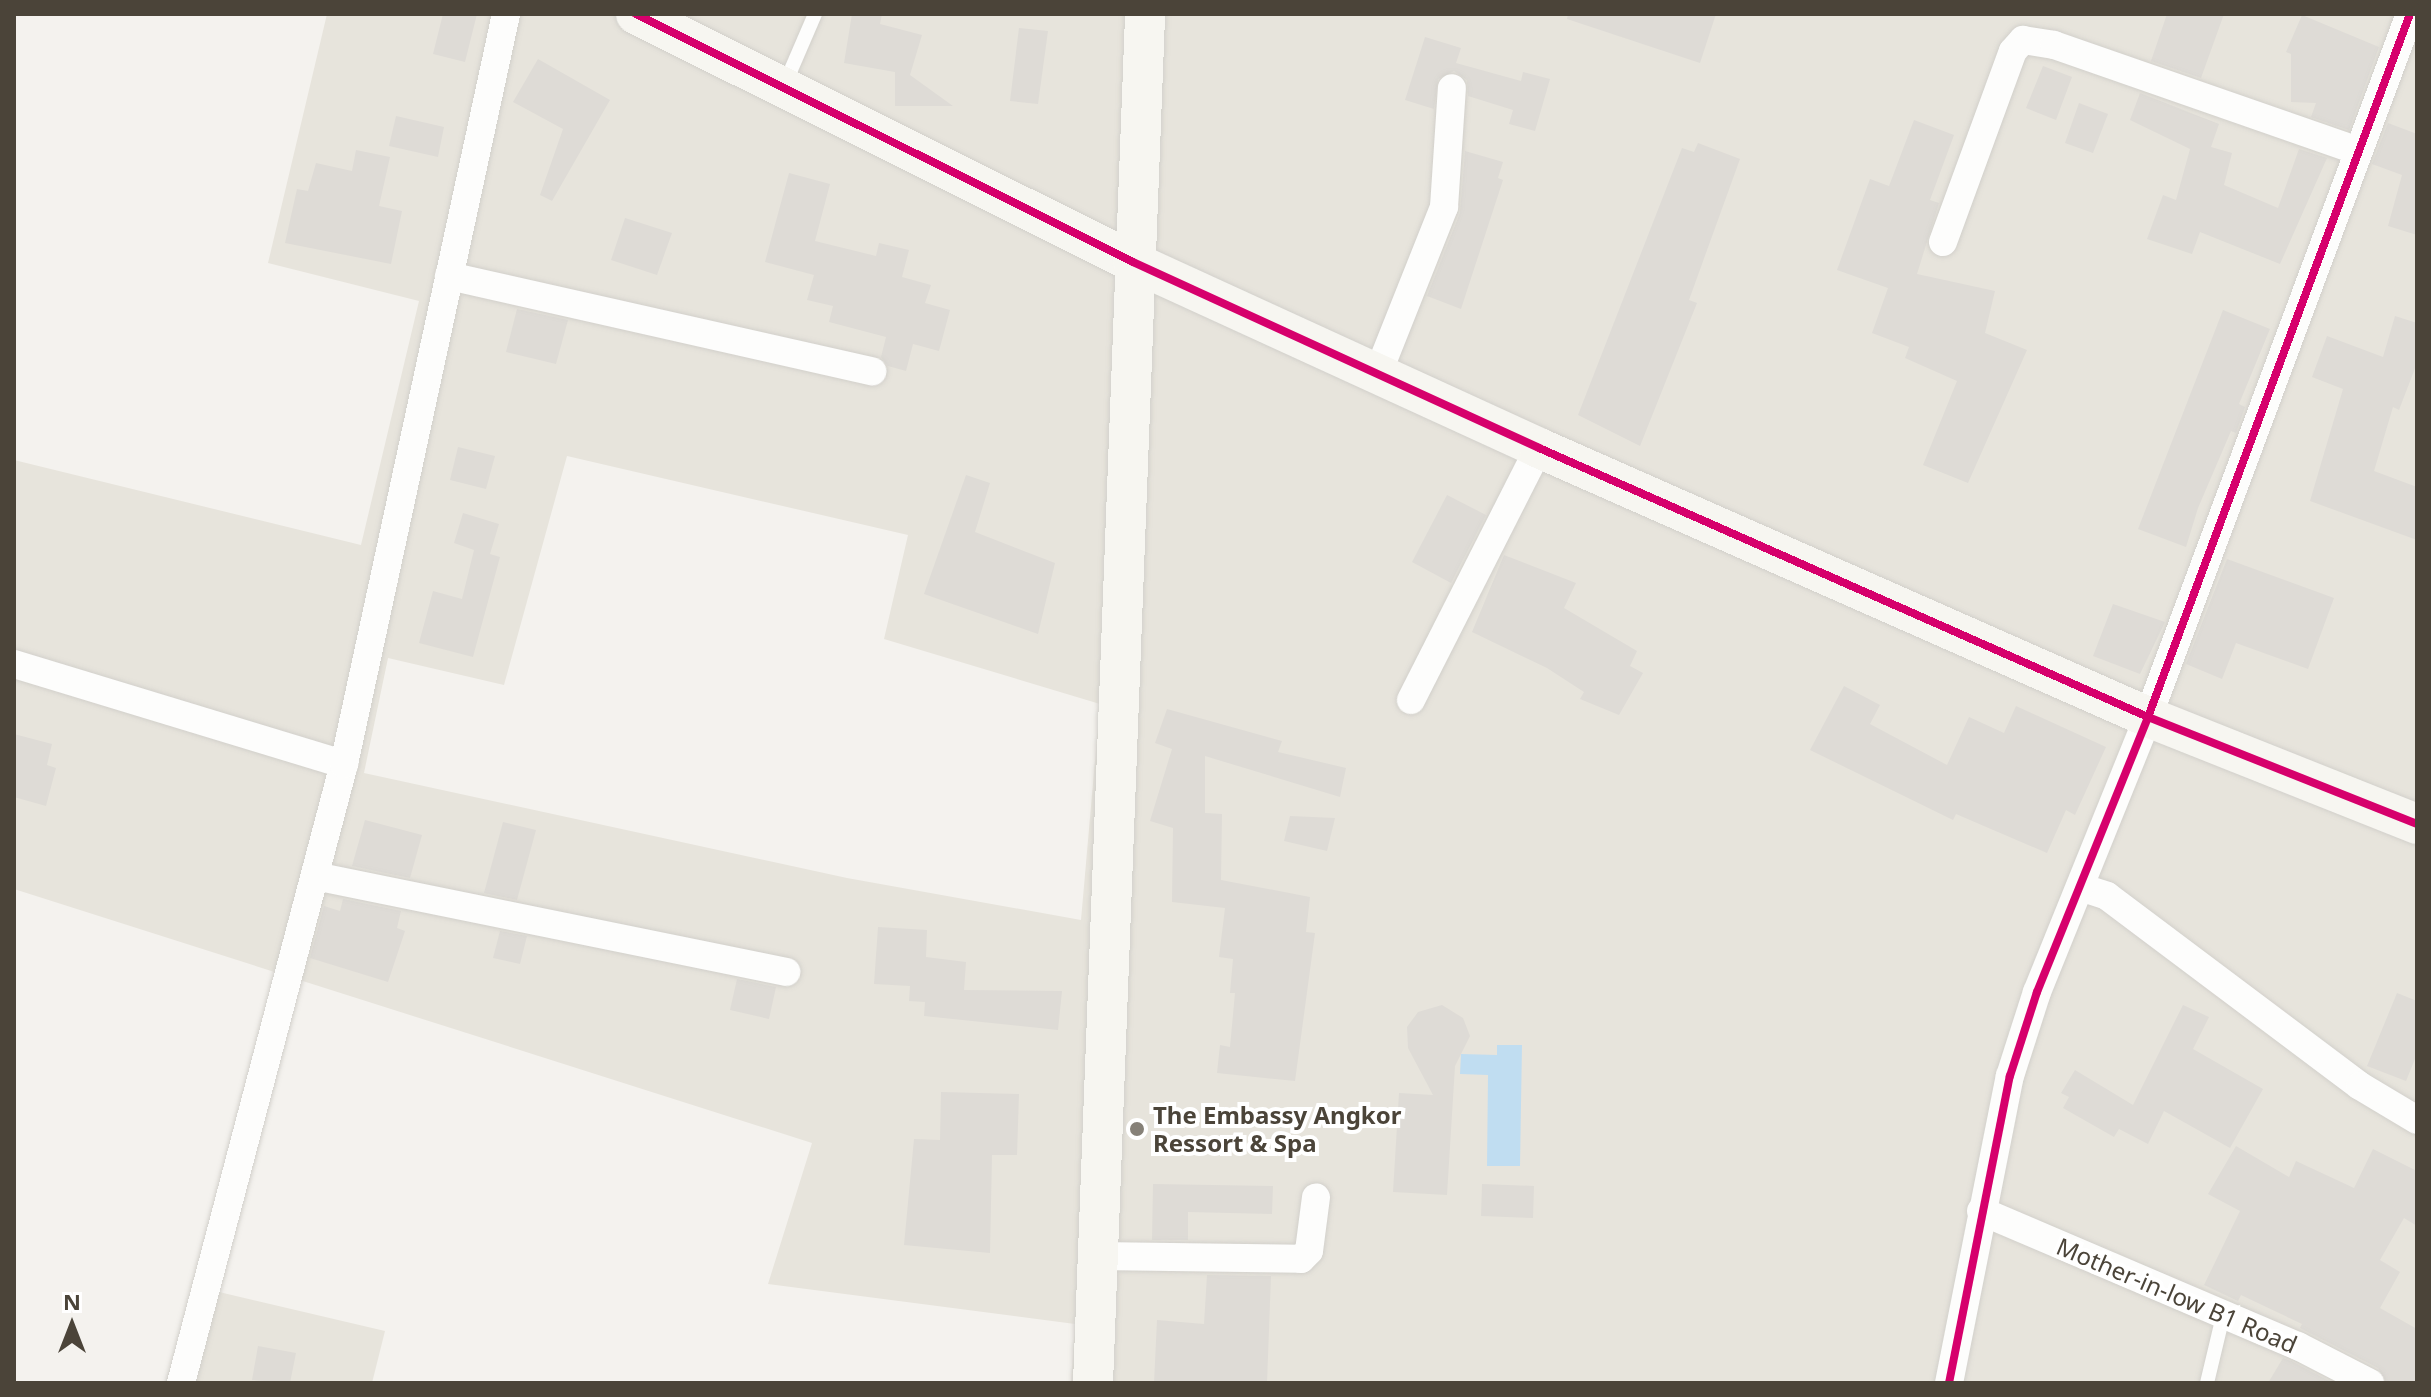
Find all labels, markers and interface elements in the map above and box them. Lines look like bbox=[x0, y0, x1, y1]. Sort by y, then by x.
place label: The Embassy Angkor Ressort & Spa bbox=[1153, 1101, 1401, 1157]
marker: The Embassy Angkor Ressort & Spa bbox=[1128, 1120, 1146, 1138]
street label: Mother-in-low B1 Road bbox=[2052, 1231, 2302, 1359]
north arrow bbox=[32, 1285, 112, 1365]
text: N bbox=[63, 1286, 81, 1316]

